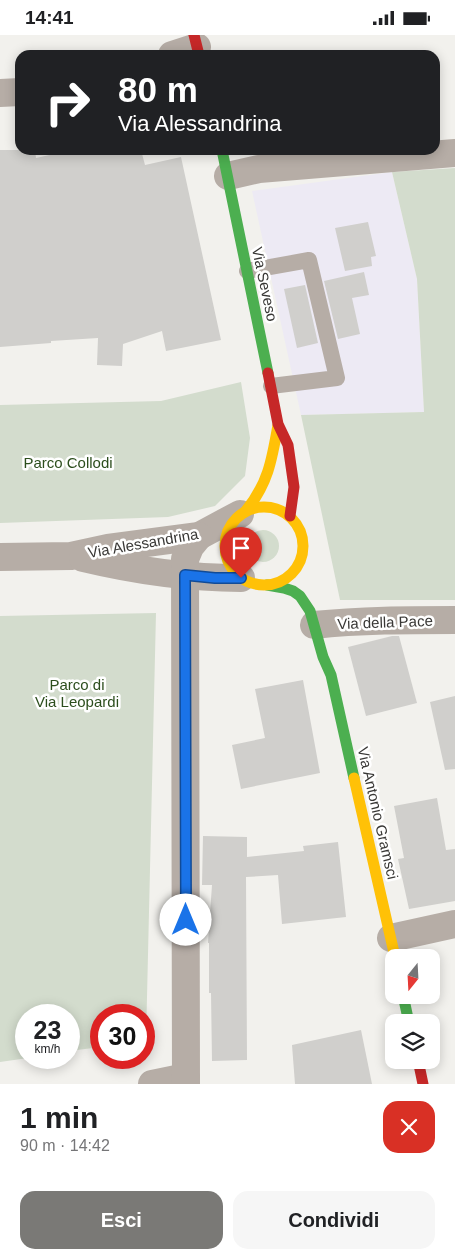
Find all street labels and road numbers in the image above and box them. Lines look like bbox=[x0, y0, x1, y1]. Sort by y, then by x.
street label: Via Seveso bbox=[249, 245, 281, 323]
street label: Via Alessandrina bbox=[87, 525, 200, 561]
street label: Via della Pace bbox=[337, 612, 433, 632]
street label: Via Antonio Gramsci bbox=[354, 745, 402, 881]

